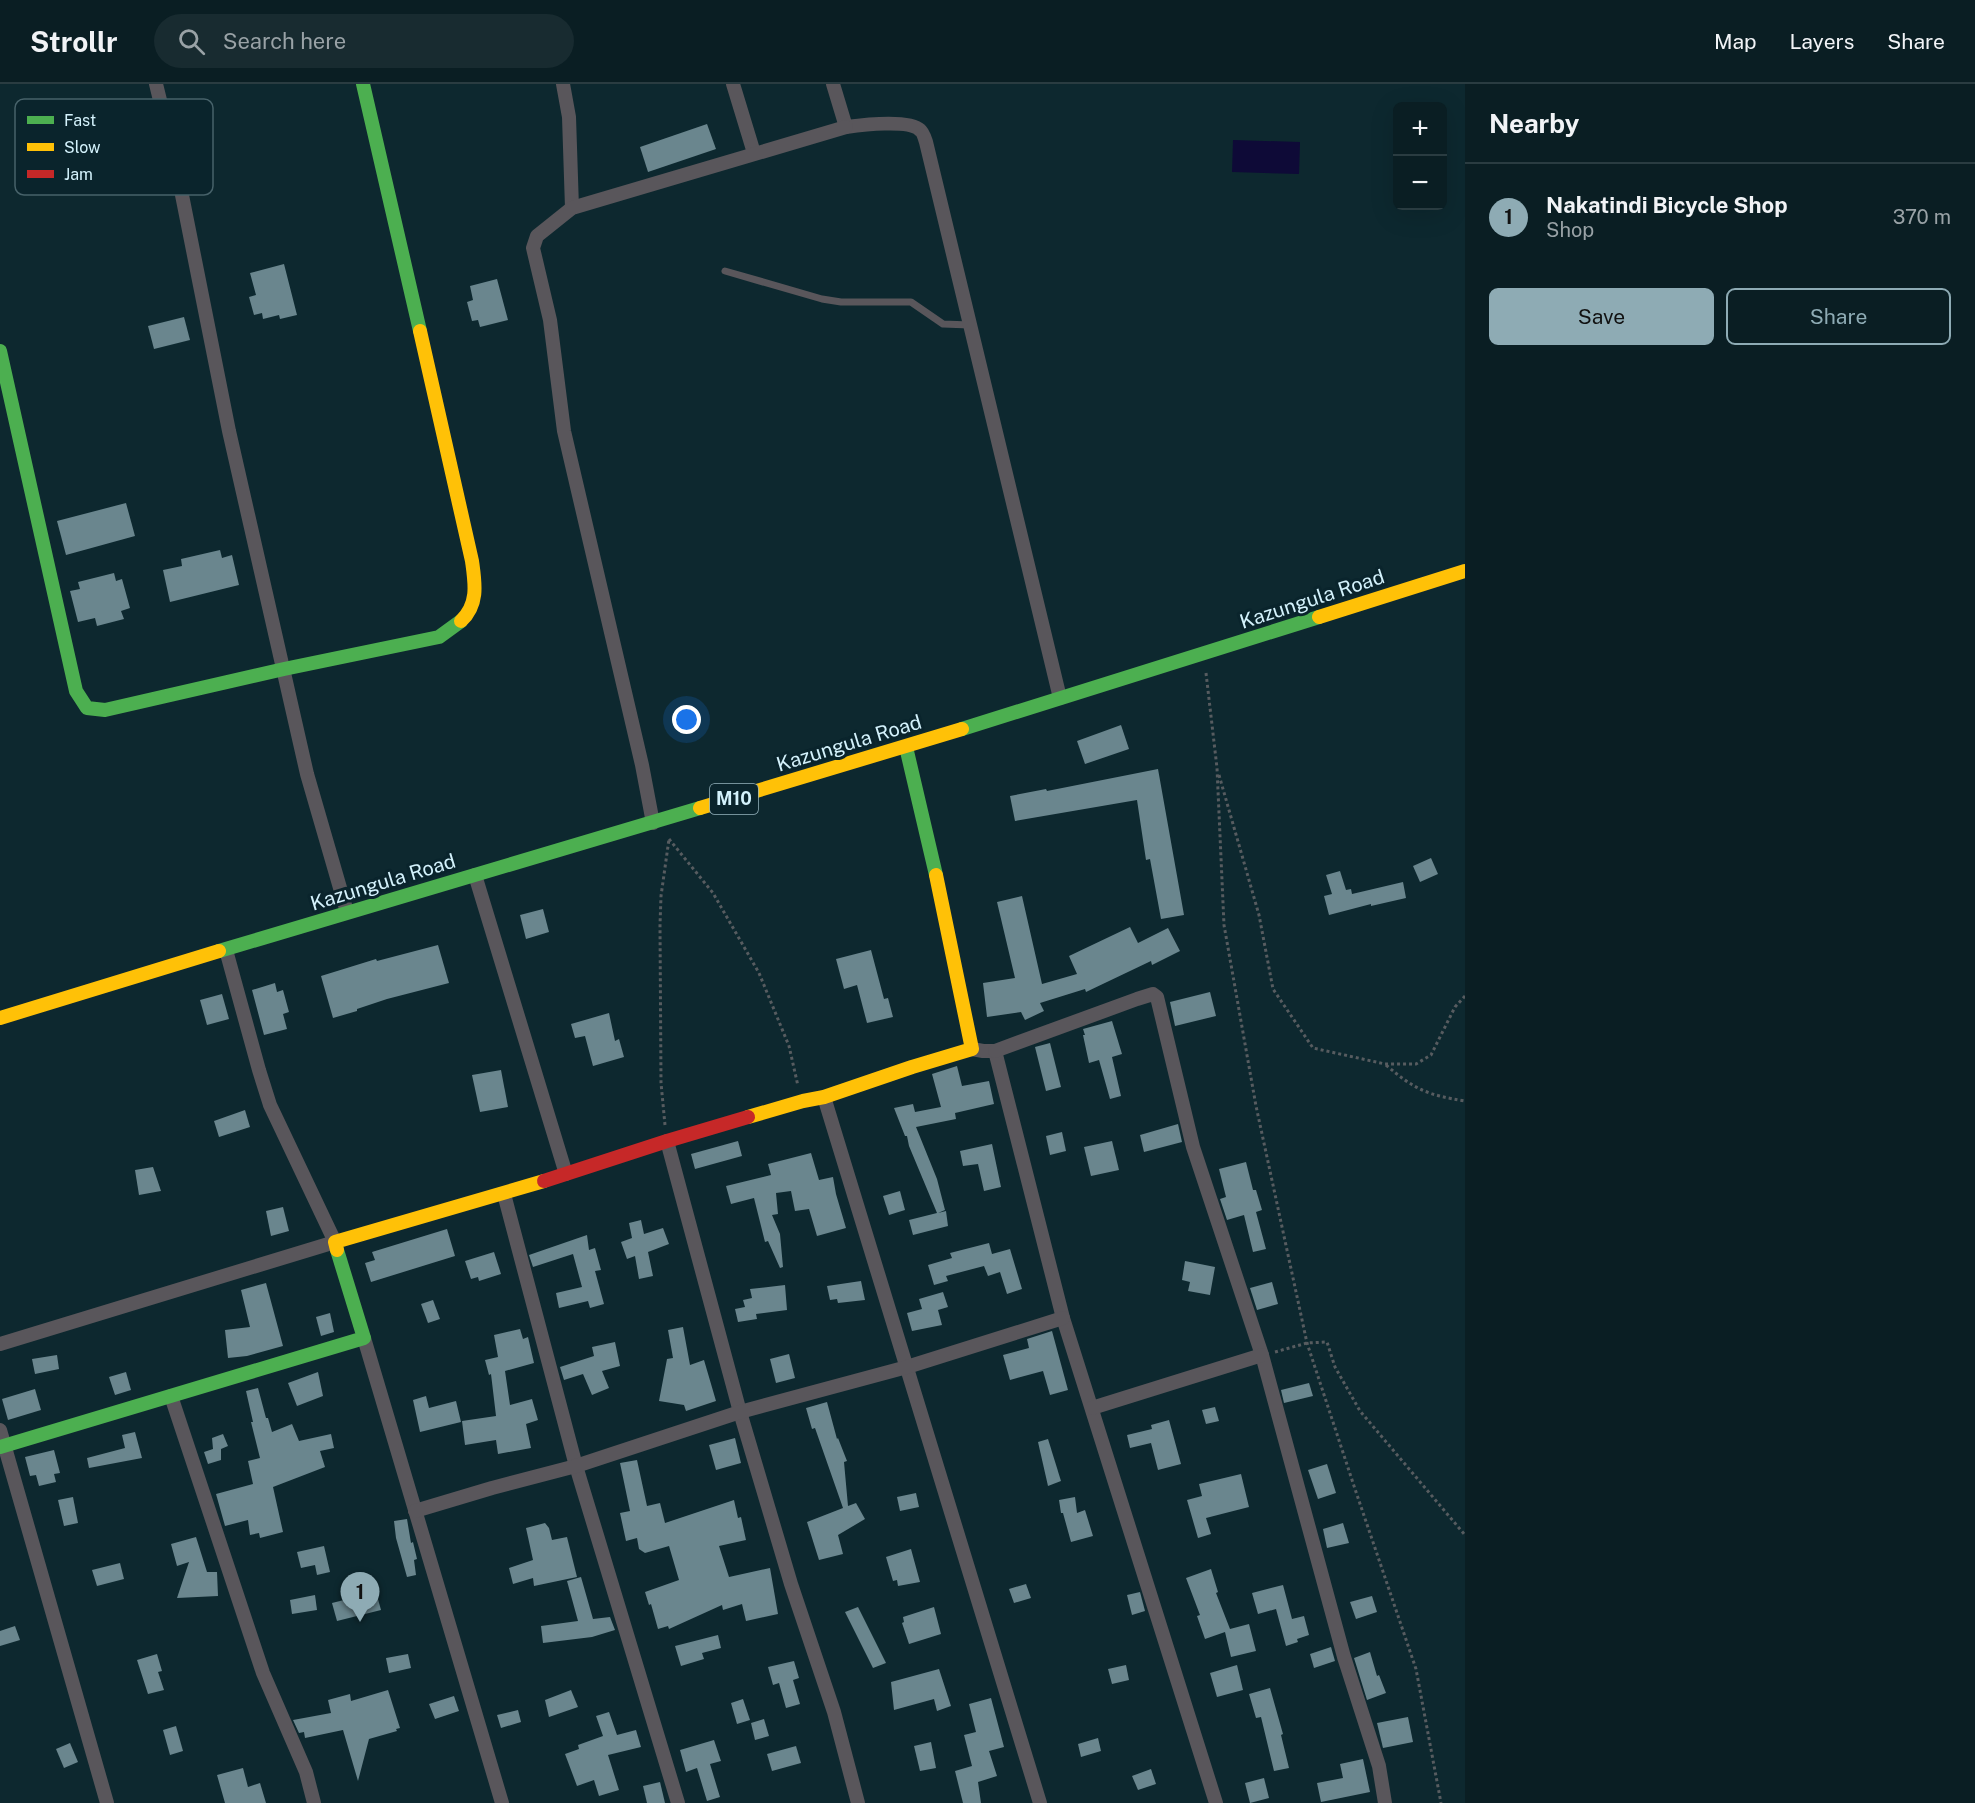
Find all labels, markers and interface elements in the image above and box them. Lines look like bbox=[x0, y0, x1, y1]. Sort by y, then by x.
search box bbox=[154, 14, 574, 68]
text: Strollr bbox=[30, 25, 118, 58]
icon: search bbox=[175, 25, 208, 58]
text: Search here bbox=[223, 28, 346, 54]
text: Map bbox=[1714, 29, 1757, 54]
text: Layers bbox=[1790, 29, 1854, 54]
text: Share bbox=[1887, 29, 1945, 54]
legend bbox=[15, 99, 213, 195]
map controls bbox=[1393, 102, 1447, 210]
button: + bbox=[1393, 102, 1447, 156]
text: Nearby bbox=[1489, 108, 1579, 139]
text: Fast bbox=[64, 111, 96, 130]
text: Slow bbox=[64, 138, 101, 157]
button: − bbox=[1393, 156, 1447, 210]
text: Jam bbox=[64, 165, 93, 184]
text: Nakatindi Bicycle Shop bbox=[1546, 192, 1788, 218]
text: 1 bbox=[1504, 205, 1513, 229]
text: 370 m bbox=[1893, 205, 1951, 229]
text: Shop bbox=[1546, 218, 1594, 242]
button: Save bbox=[1489, 288, 1714, 345]
button: Share bbox=[1726, 288, 1951, 345]
street label: Kazungula Road bbox=[1237, 564, 1387, 634]
your location bbox=[672, 705, 701, 734]
street label: Kazungula Road bbox=[774, 710, 924, 776]
road number: M10 bbox=[710, 784, 758, 814]
street label: Kazungula Road bbox=[308, 849, 458, 915]
pin: 1 bbox=[340, 1572, 380, 1622]

